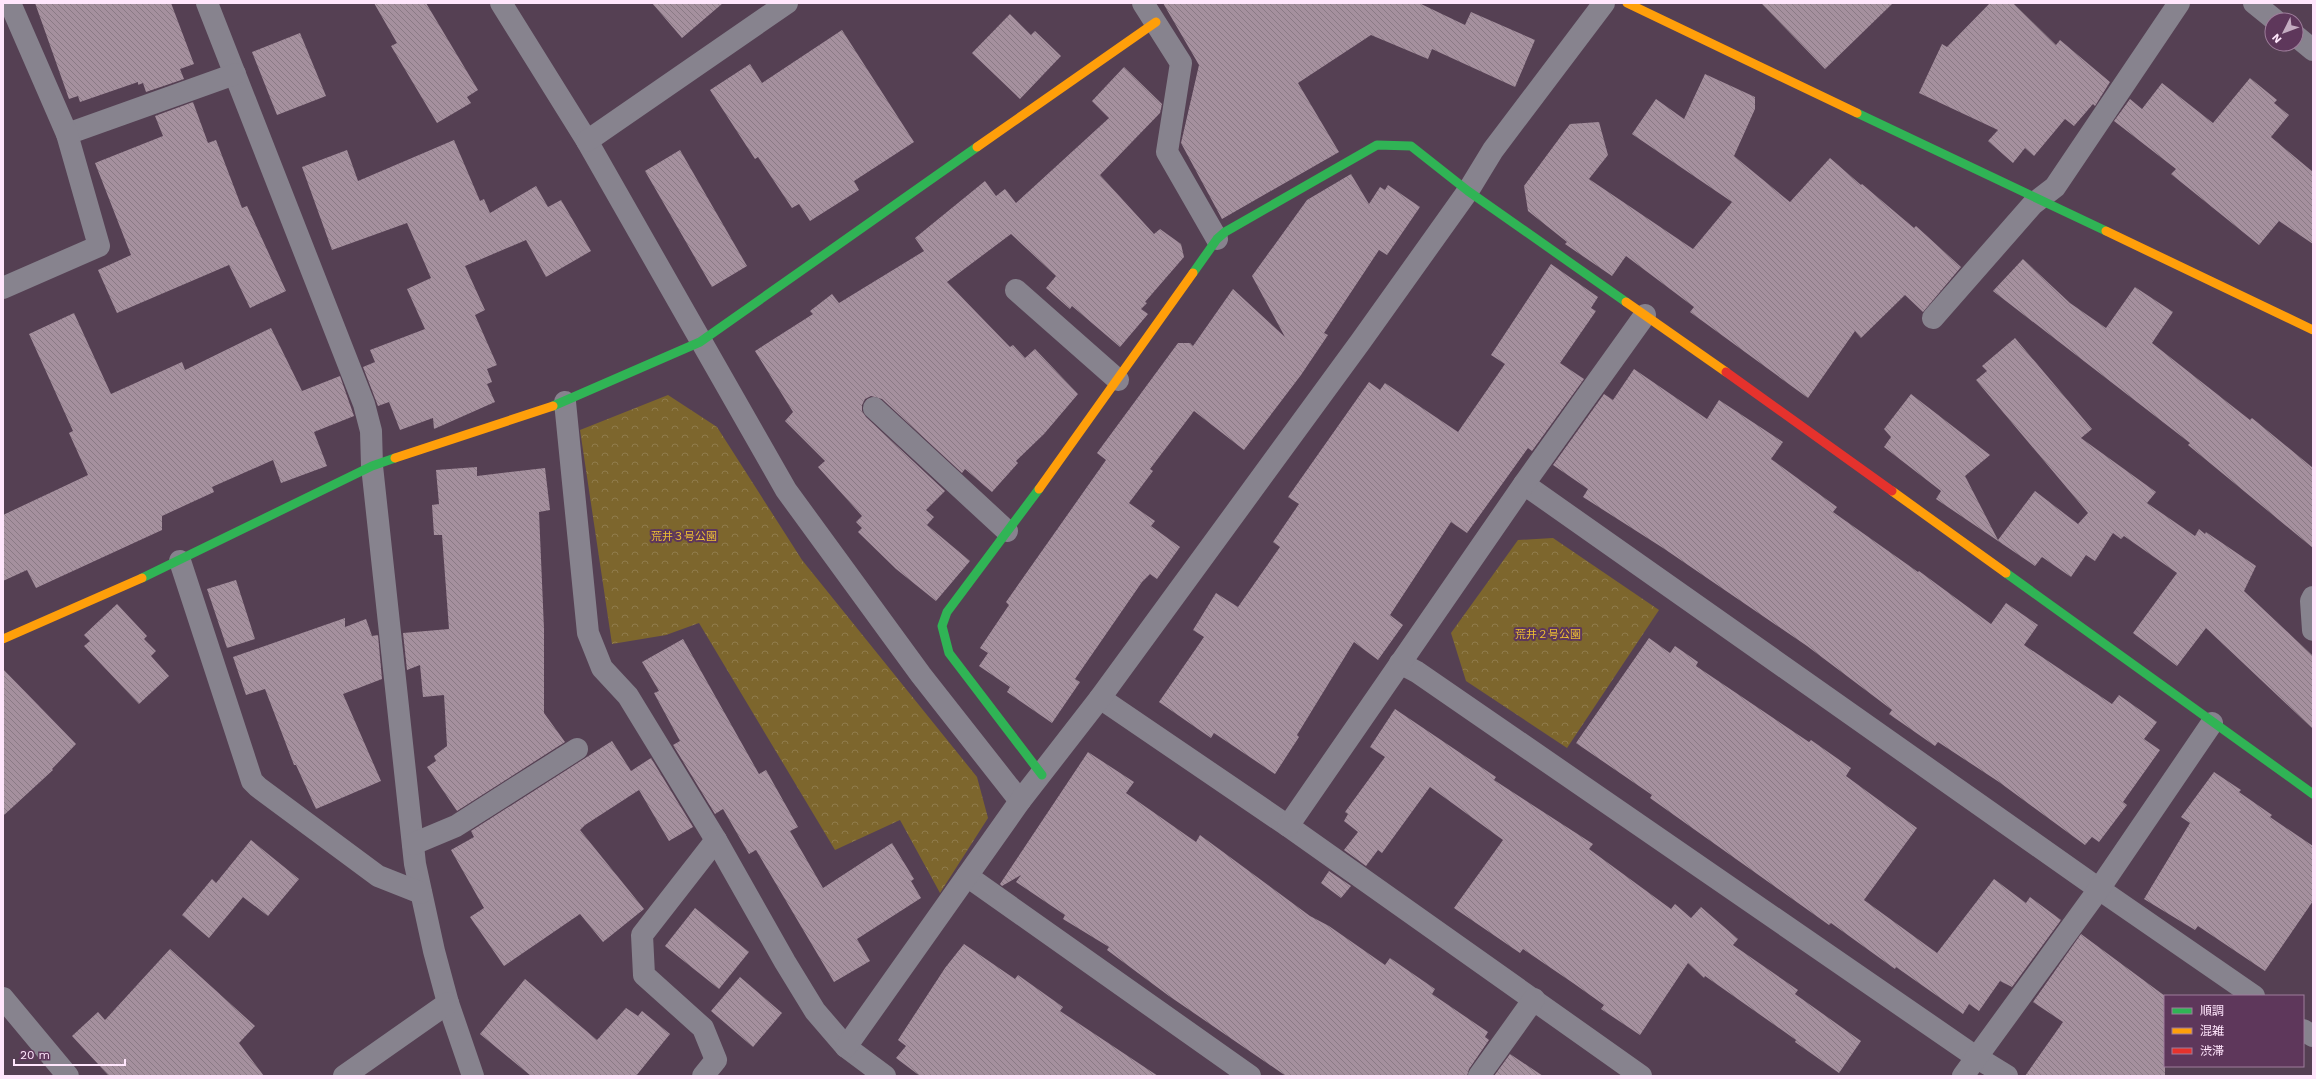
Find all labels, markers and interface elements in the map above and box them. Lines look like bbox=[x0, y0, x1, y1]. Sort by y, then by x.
north arrow bbox=[2264, 12, 2304, 52]
text: N bbox=[2269, 31, 2284, 46]
park label: 荒井３号公園 bbox=[651, 530, 717, 543]
park label: 荒井２号公園 bbox=[1515, 628, 1581, 641]
legend bbox=[2164, 995, 2304, 1067]
text: 順調 bbox=[2200, 1004, 2224, 1018]
text: 混雑 bbox=[2200, 1024, 2224, 1038]
scale bar bbox=[14, 1041, 125, 1067]
text: 渋滞 bbox=[2200, 1044, 2224, 1058]
text: 20 m bbox=[20, 1048, 50, 1062]

